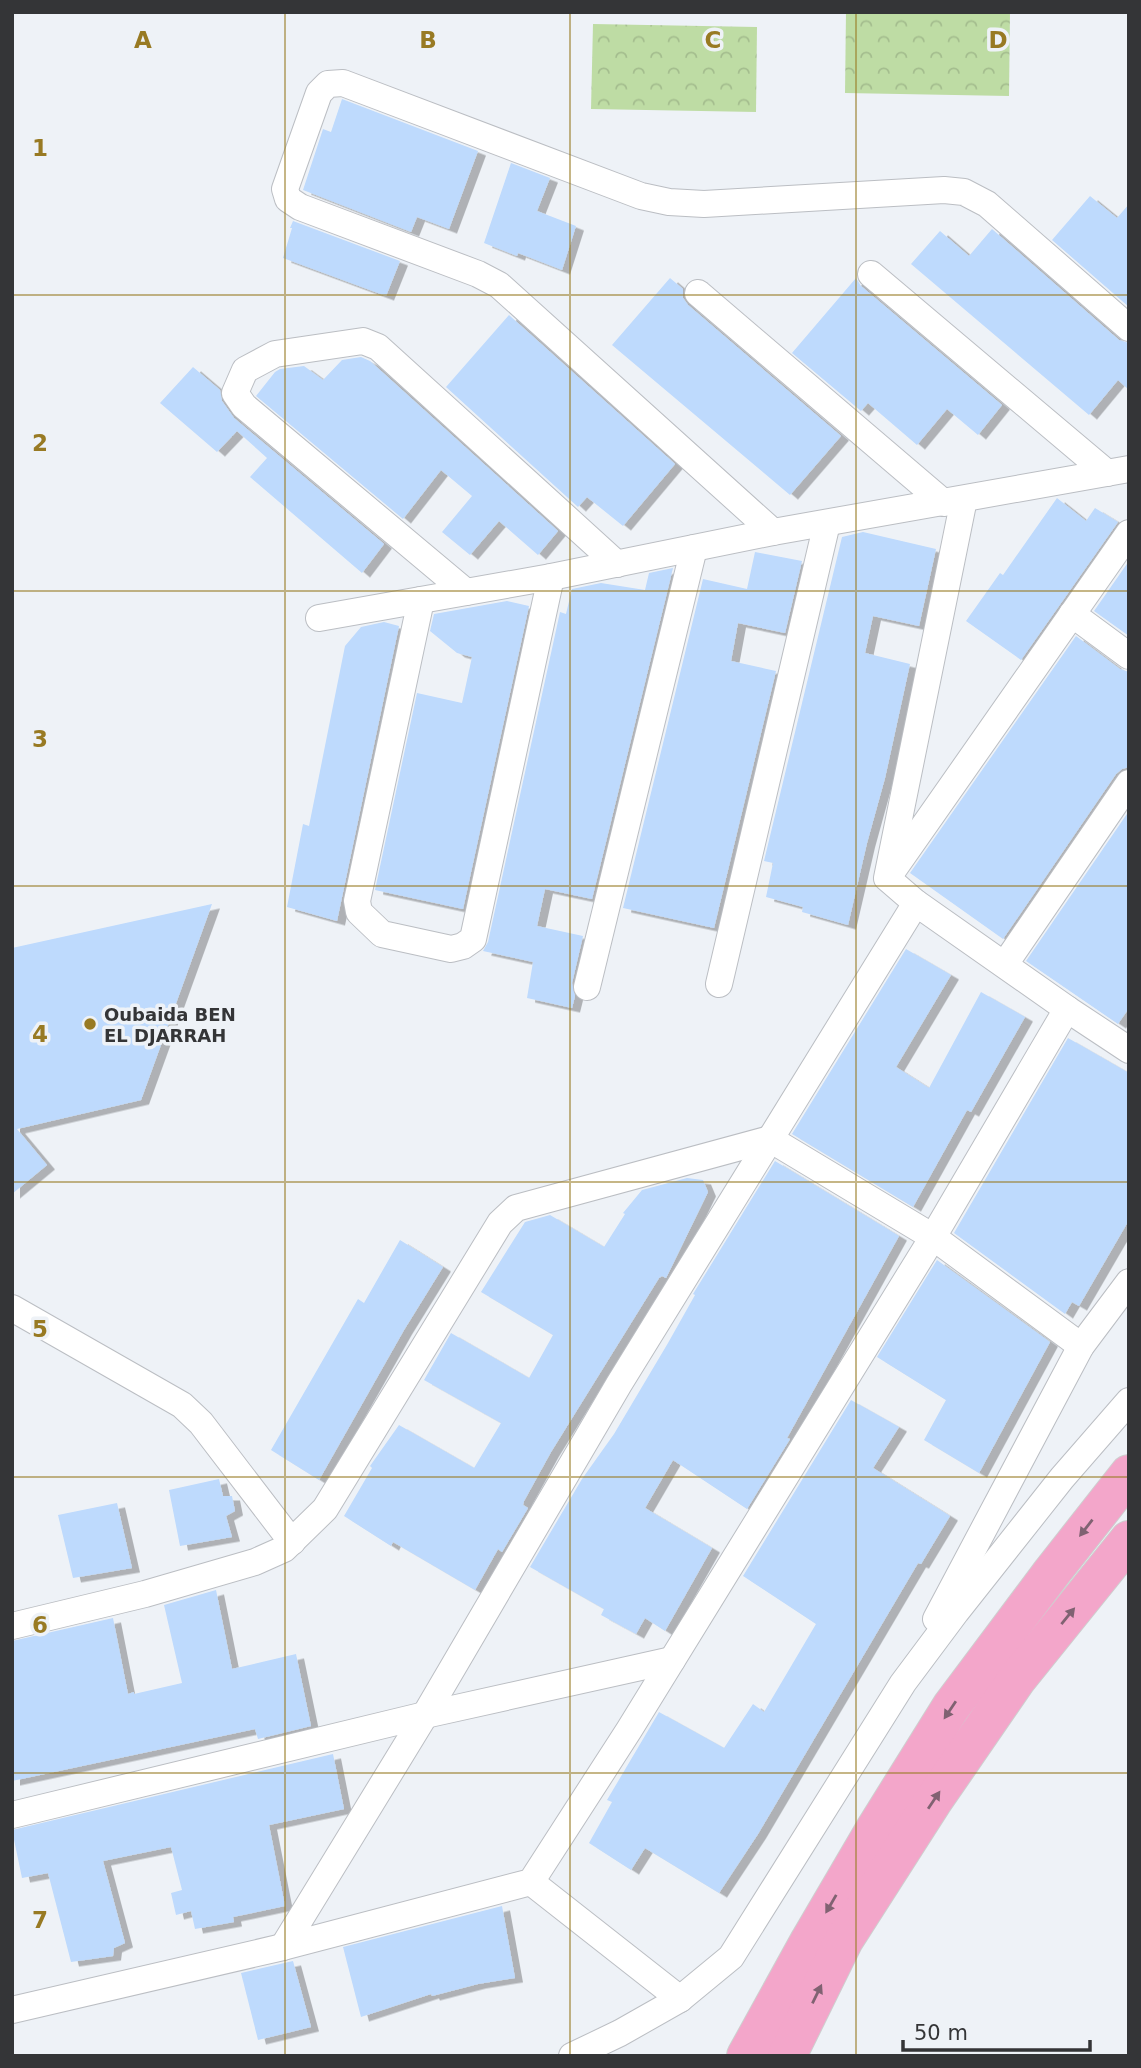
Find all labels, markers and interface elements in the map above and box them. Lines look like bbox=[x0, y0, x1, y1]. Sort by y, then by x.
text: A bbox=[134, 27, 152, 53]
text: B bbox=[419, 27, 437, 53]
text: C bbox=[705, 27, 721, 53]
text: D bbox=[988, 27, 1008, 53]
text: 1 bbox=[32, 135, 48, 161]
text: 2 bbox=[32, 430, 48, 456]
text: 3 bbox=[32, 726, 48, 752]
place label: Oubaida BEN EL DJARRAH bbox=[104, 1004, 236, 1046]
marker: Oubaida BEN EL DJARRAH bbox=[82, 1016, 98, 1032]
text: 4 bbox=[32, 1021, 48, 1047]
text: 5 bbox=[32, 1316, 48, 1342]
one-way arrow bbox=[1079, 1518, 1094, 1536]
one-way arrow bbox=[1060, 1607, 1075, 1625]
text: 6 bbox=[32, 1612, 48, 1638]
one-way arrow bbox=[944, 1700, 957, 1719]
one-way arrow bbox=[927, 1790, 940, 1809]
one-way arrow bbox=[825, 1894, 837, 1913]
text: 7 bbox=[32, 1907, 48, 1933]
one-way arrow bbox=[812, 1984, 823, 2004]
scale bar bbox=[903, 2008, 1090, 2052]
text: 50 m bbox=[914, 2021, 968, 2045]

